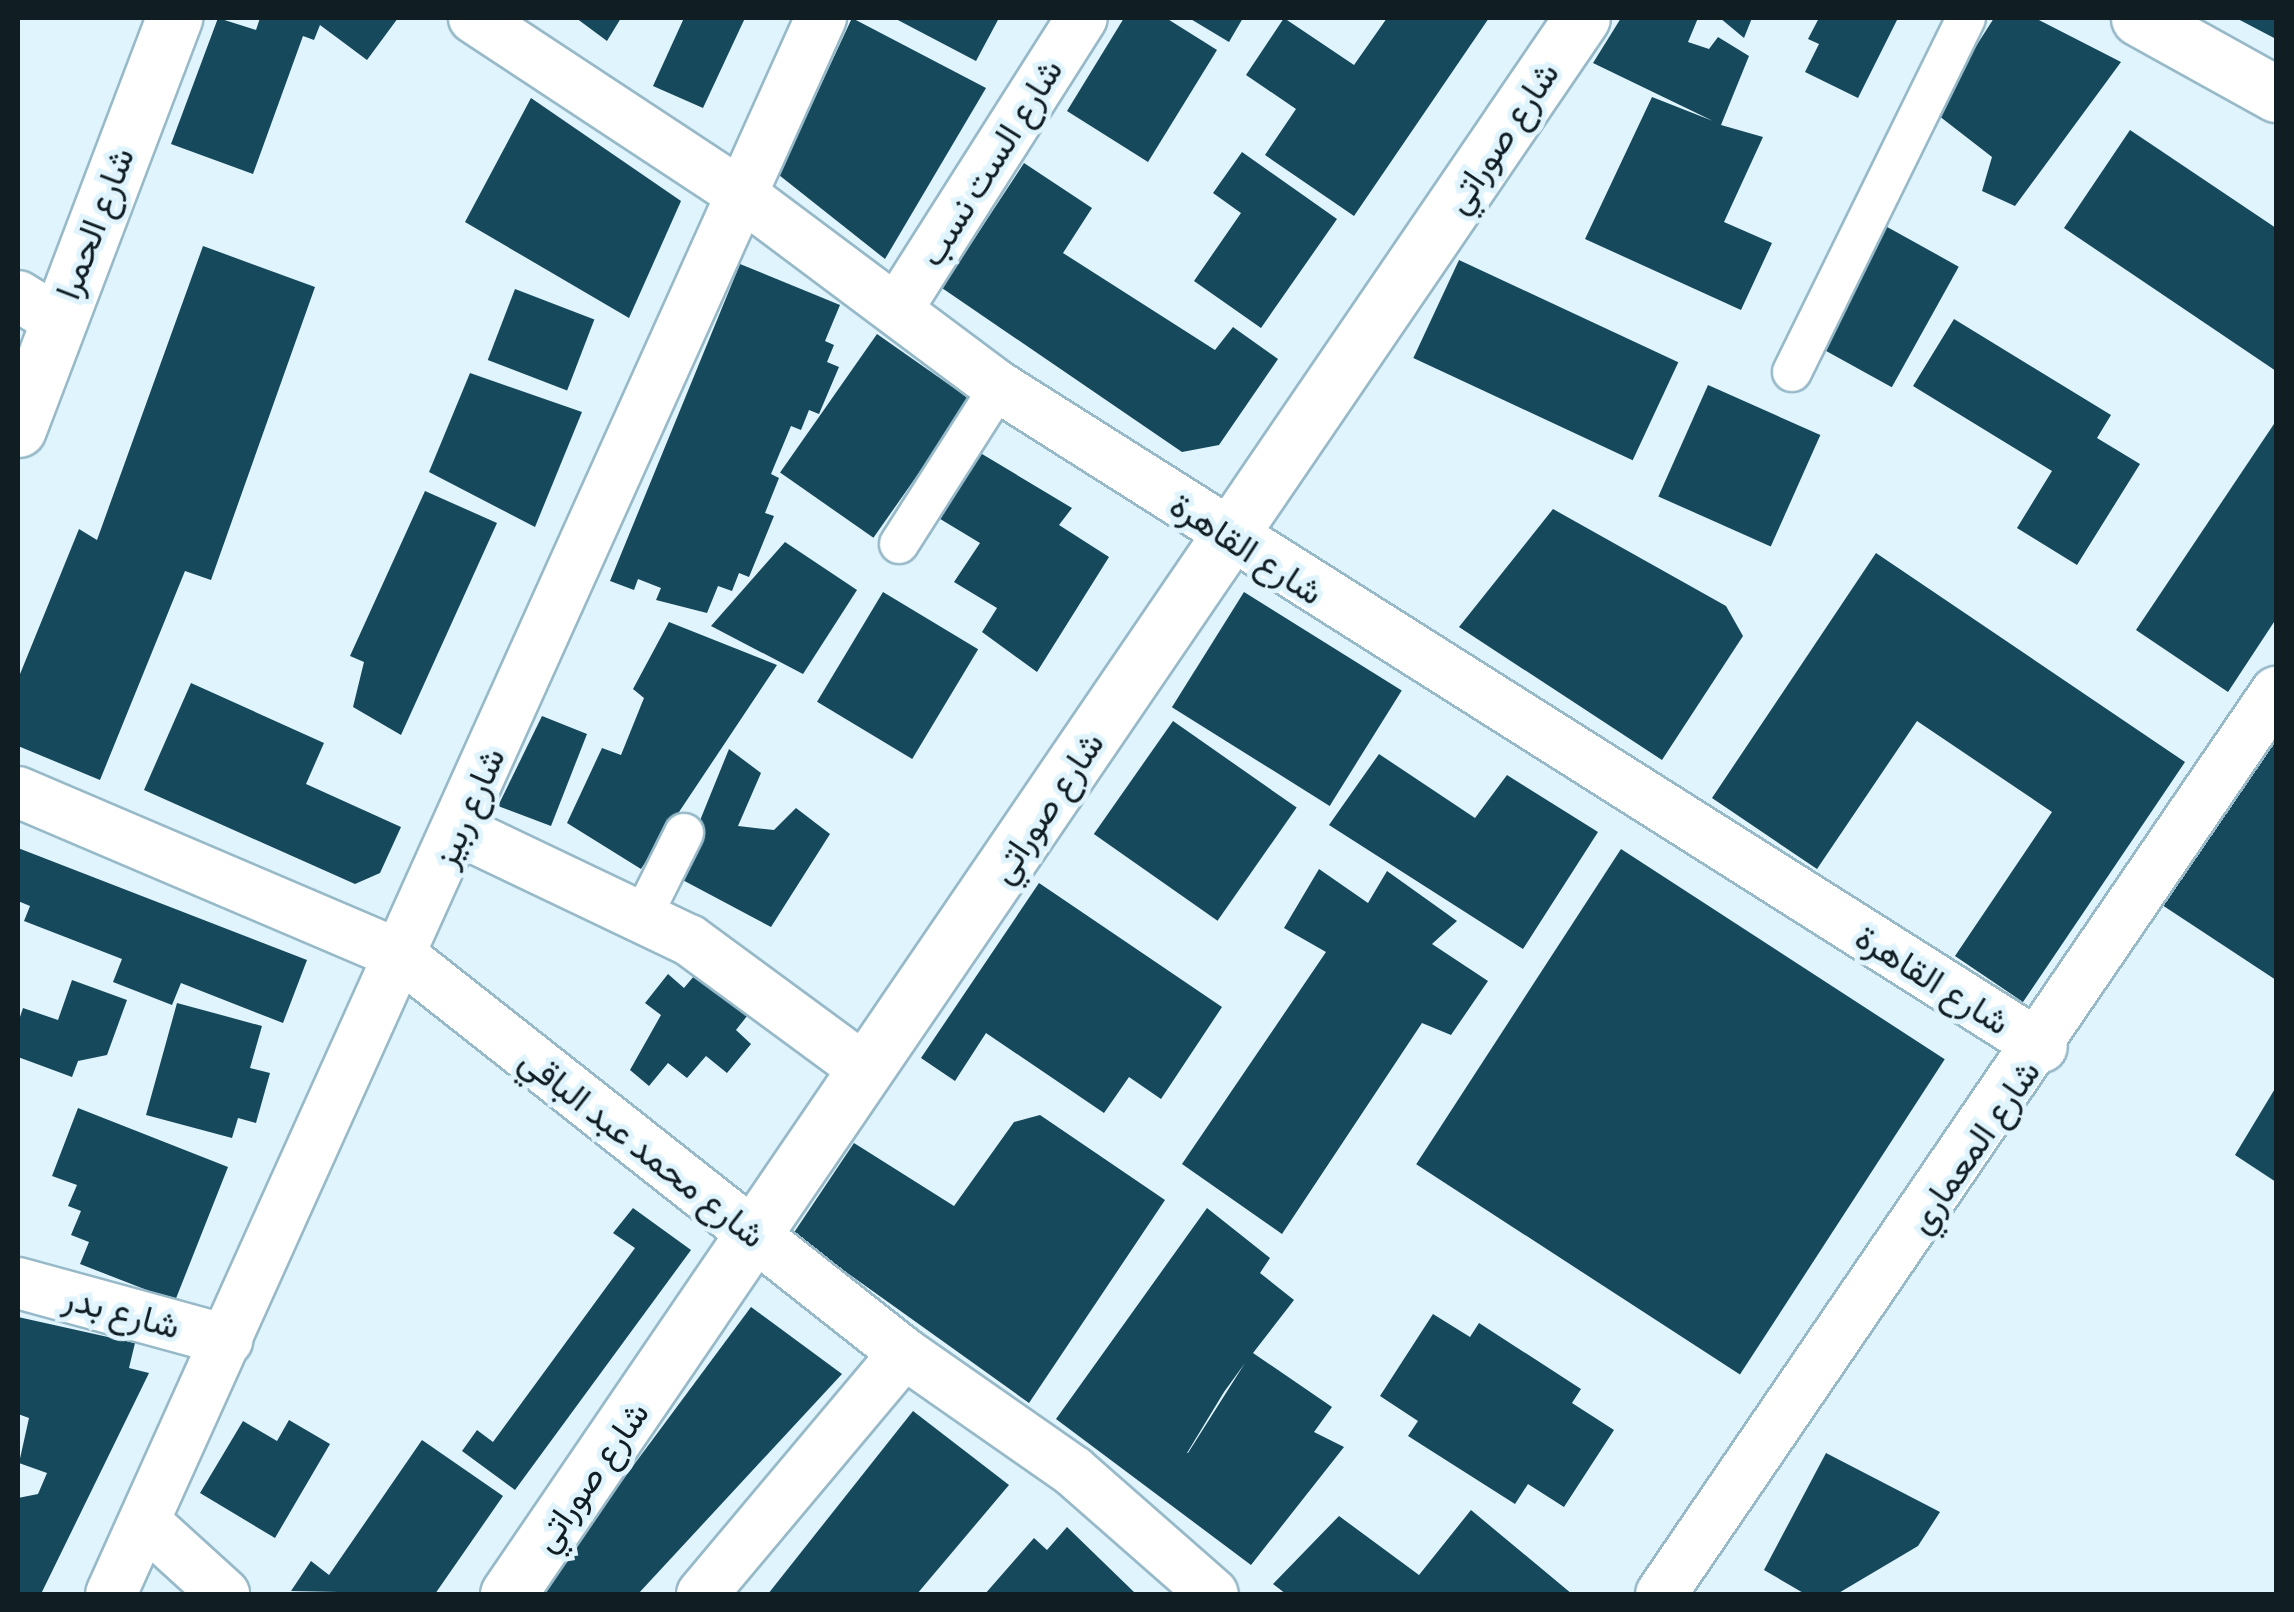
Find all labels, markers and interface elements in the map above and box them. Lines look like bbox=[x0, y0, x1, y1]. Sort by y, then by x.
street label: شارع الست نسب bbox=[909, 50, 1071, 274]
street label: شارع صوراتي bbox=[1435, 53, 1567, 221]
street label: شارع الحمرا bbox=[46, 141, 142, 305]
street label: شارع القاهرة bbox=[1163, 483, 1331, 613]
street label: شارع صوراتي bbox=[980, 723, 1112, 891]
street label: شارع ربيز bbox=[423, 741, 513, 873]
street label: شارع القاهرة bbox=[1848, 915, 2018, 1043]
street label: شارع محمد عبد الباقي bbox=[512, 1038, 774, 1256]
street label: شارع المعماري bbox=[1898, 1051, 2048, 1241]
street label: شارع بدر bbox=[59, 1275, 185, 1347]
street label: شارع صوراتي bbox=[523, 1393, 657, 1559]

